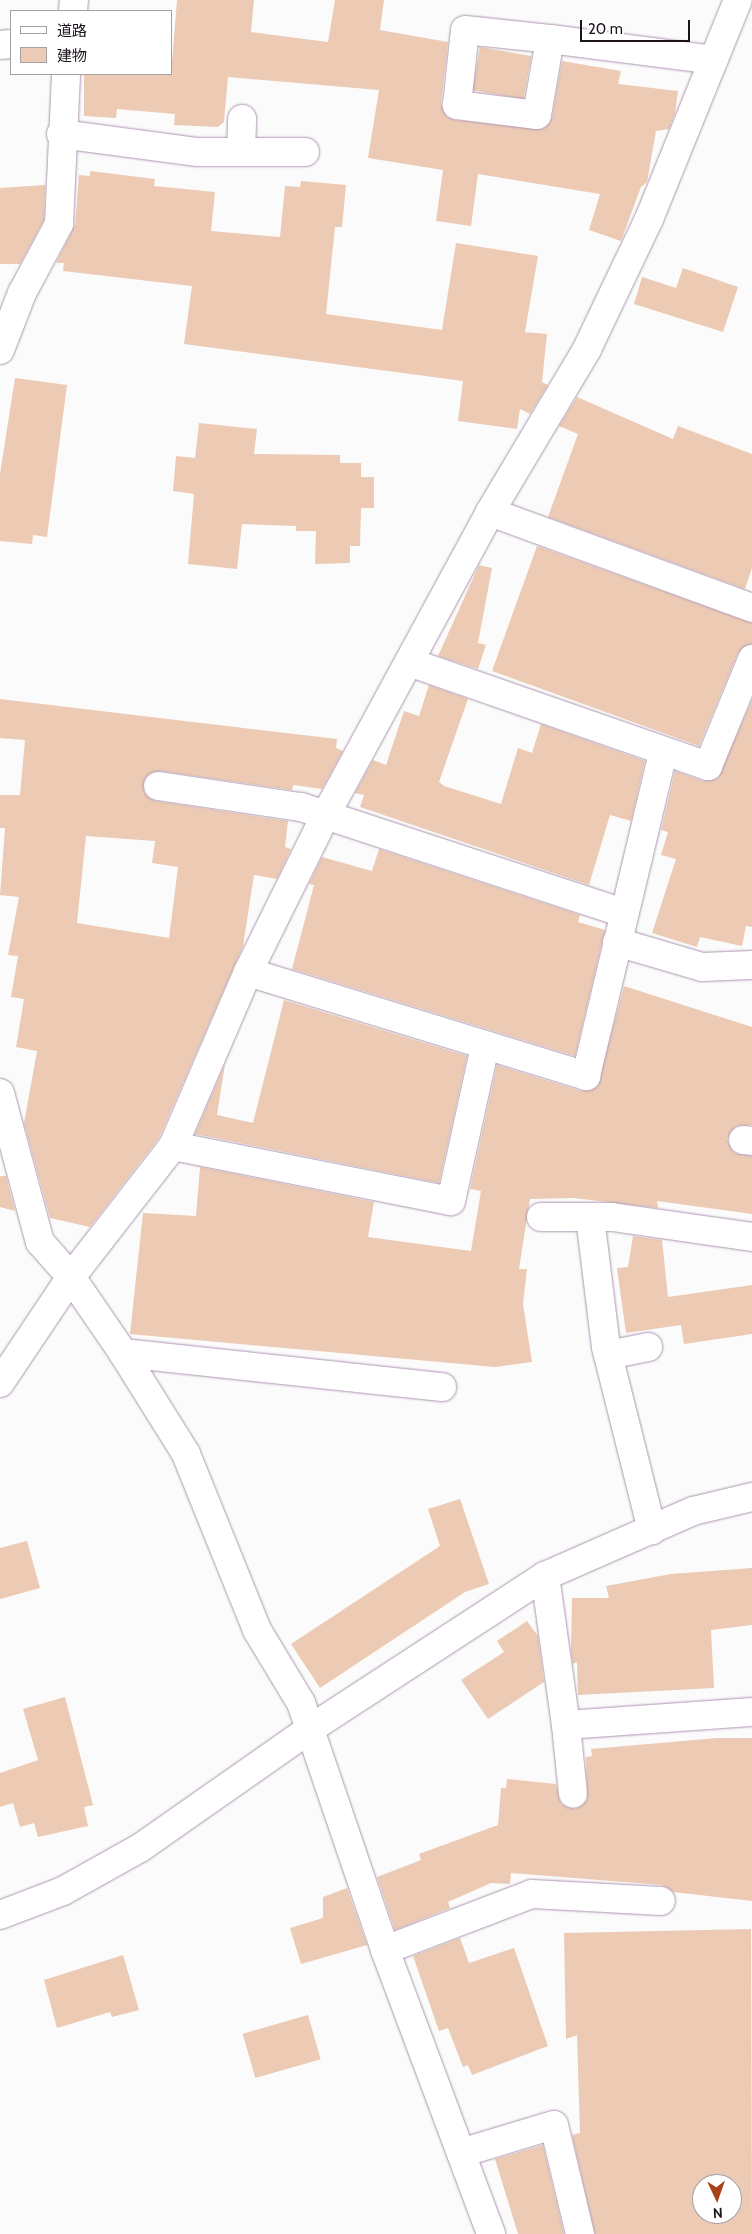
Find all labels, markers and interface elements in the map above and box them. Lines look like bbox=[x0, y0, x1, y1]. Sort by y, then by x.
legend bbox=[10, 10, 172, 75]
scale bar bbox=[582, 10, 692, 42]
text: 20 m bbox=[588, 20, 623, 38]
text: 道路 bbox=[57, 22, 87, 40]
text: 建物 bbox=[57, 47, 87, 65]
north arrow bbox=[692, 2174, 742, 2224]
text: N bbox=[712, 2204, 723, 2222]

